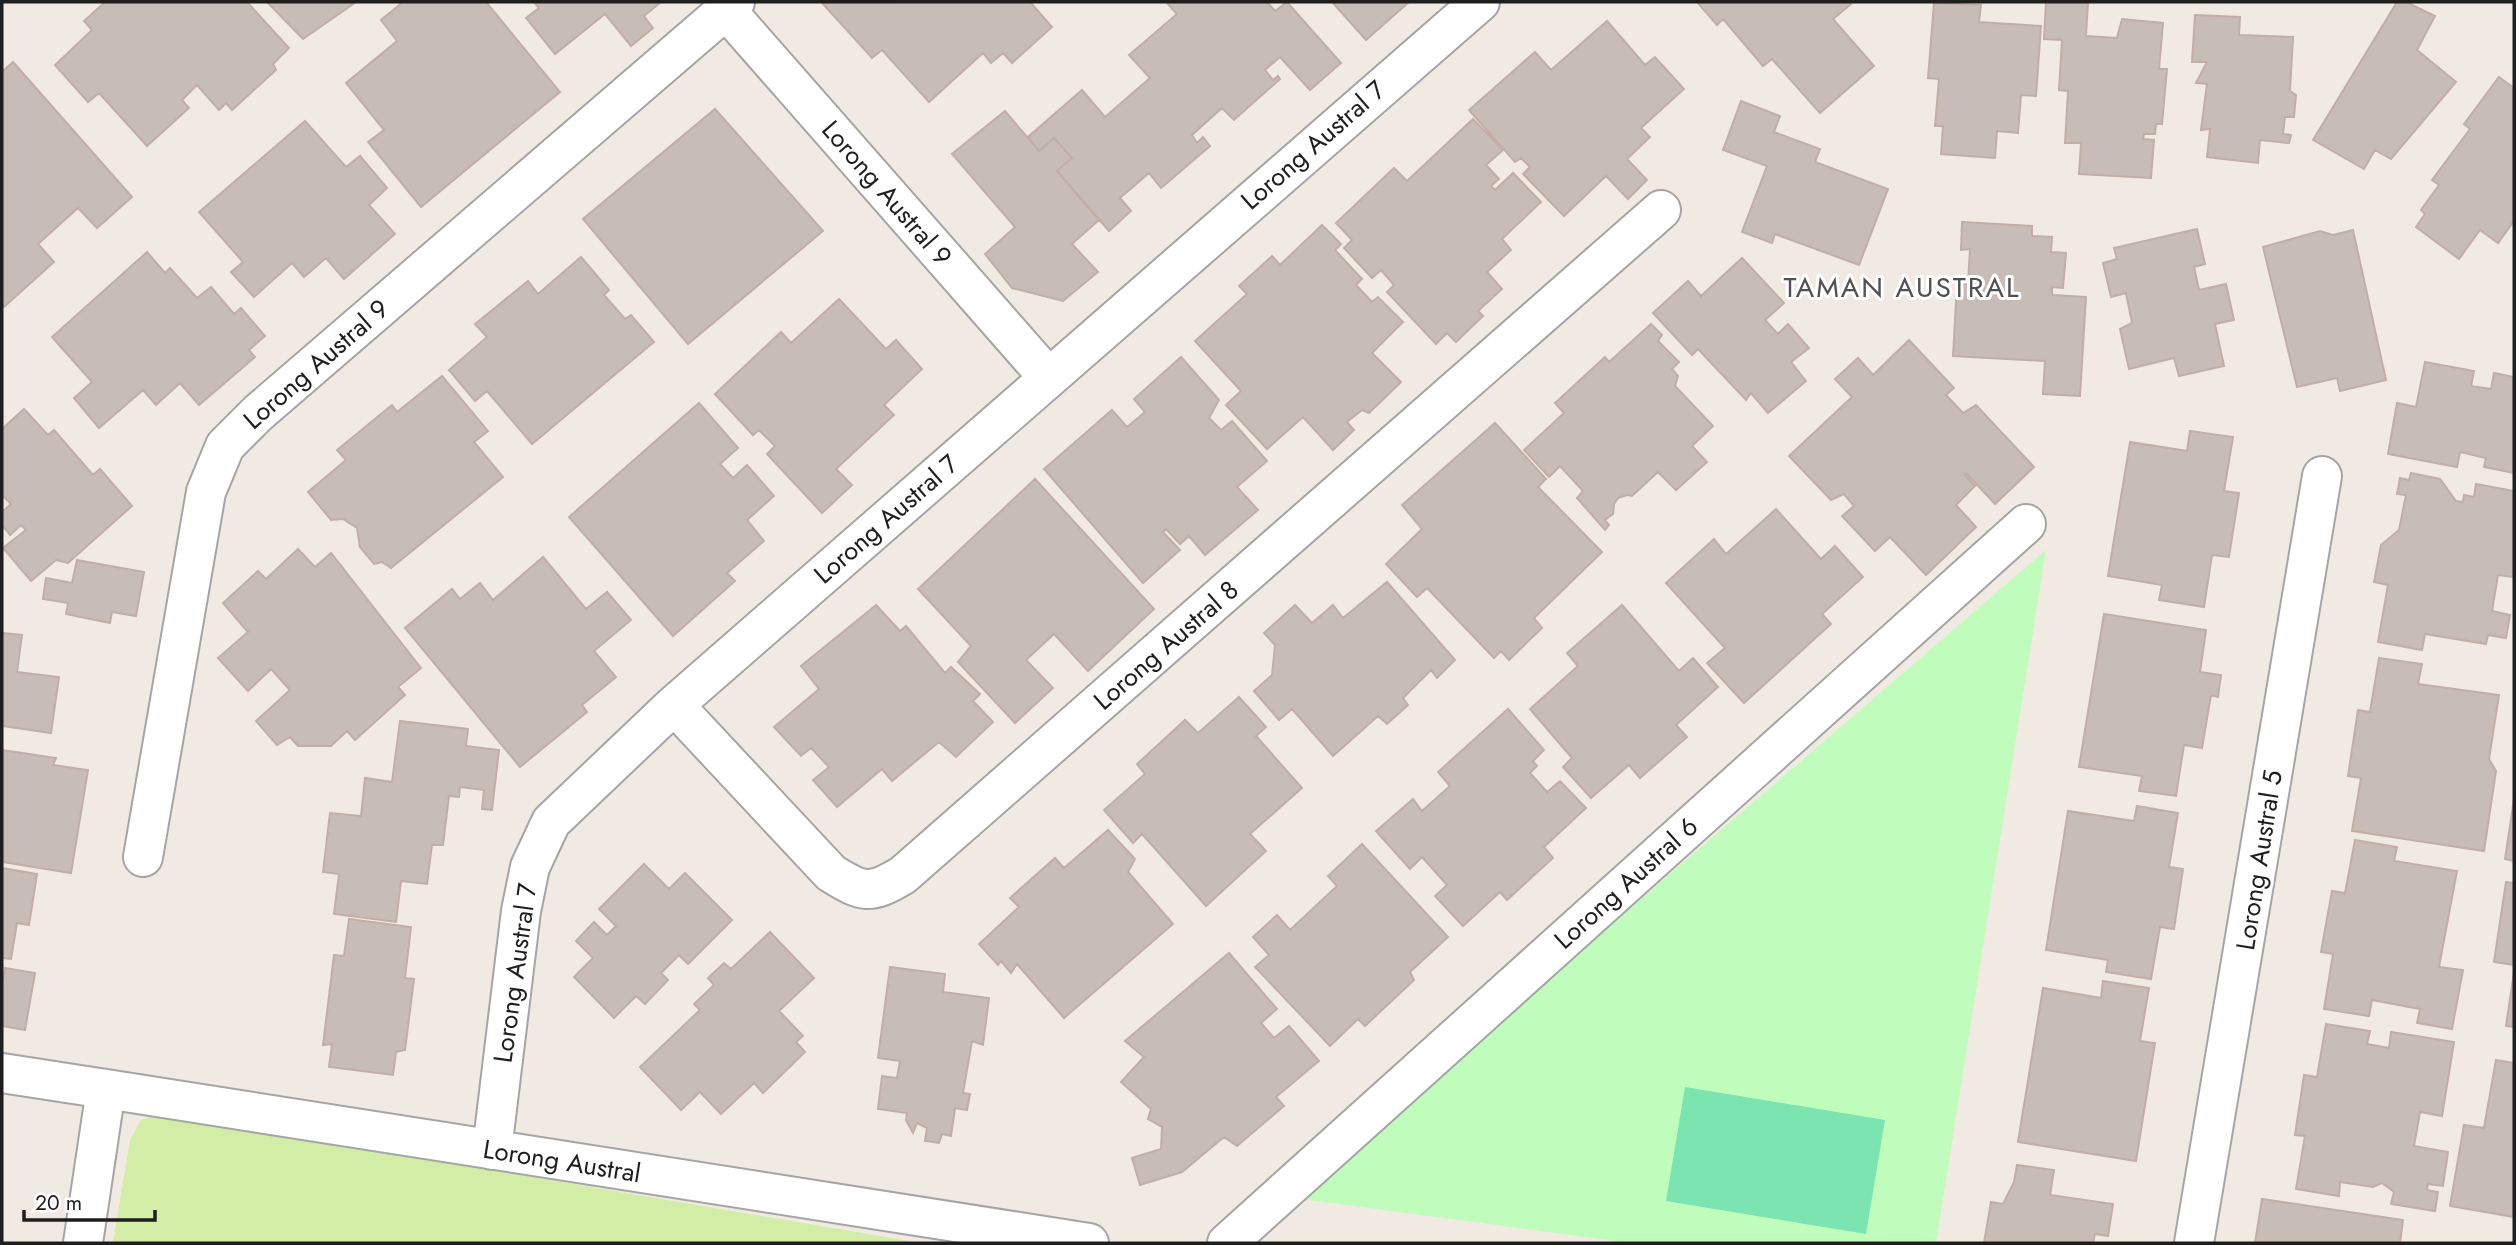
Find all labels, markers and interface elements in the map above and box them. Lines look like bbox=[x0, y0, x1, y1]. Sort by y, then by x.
street label: Lorong Austral 7 bbox=[1232, 71, 1394, 219]
street label: Lorong Austral 9 bbox=[813, 112, 961, 274]
district label: TAMAN AUSTRAL bbox=[1783, 267, 2021, 308]
street label: Lorong Austral 9 bbox=[235, 290, 397, 438]
street label: Lorong Austral 7 bbox=[805, 445, 967, 593]
street label: Lorong Austral 8 bbox=[1085, 571, 1247, 719]
street label: Lorong Austral 5 bbox=[2226, 767, 2292, 953]
street label: Lorong Austral 6 bbox=[1546, 808, 1706, 958]
street label: Lorong Austral 7 bbox=[484, 881, 546, 1065]
street label: Lorong Austral bbox=[480, 1130, 644, 1192]
scale bar bbox=[24, 1178, 156, 1222]
text: 20 m bbox=[35, 1188, 82, 1218]

